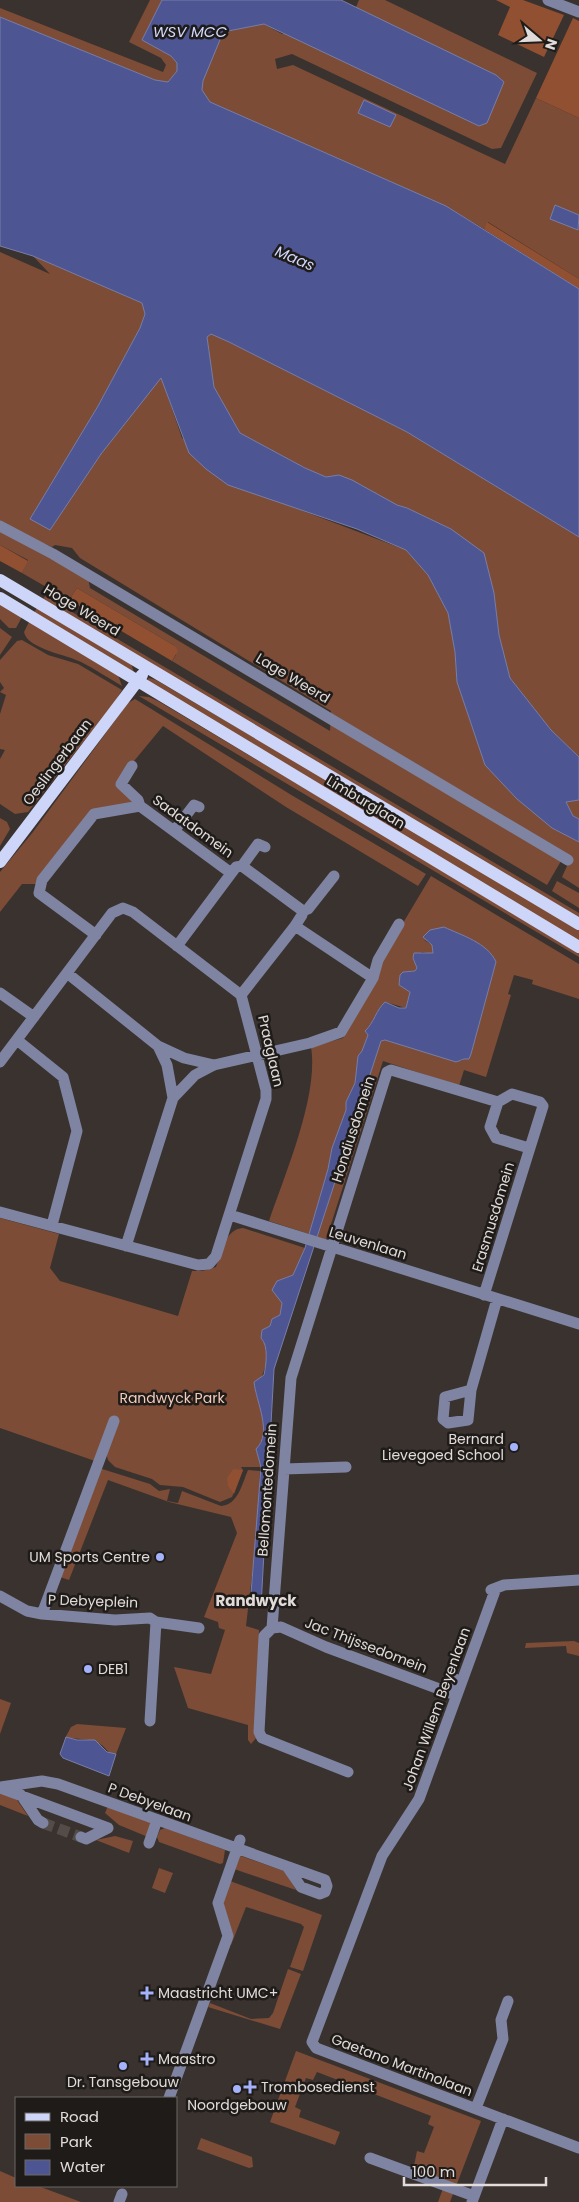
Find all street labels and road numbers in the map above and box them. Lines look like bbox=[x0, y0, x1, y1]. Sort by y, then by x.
street label: Hoge Weerd bbox=[40, 579, 124, 641]
street label: Lage Weerd bbox=[252, 648, 334, 708]
street label: Oeslingerbaan bbox=[18, 715, 96, 809]
street label: Limburglaan bbox=[323, 771, 409, 833]
street label: Sadatdomein bbox=[148, 790, 238, 862]
street label: Praaglaan bbox=[253, 1013, 289, 1089]
street label: Hondiusdomein bbox=[326, 1073, 380, 1185]
street label: Erasmusdomein bbox=[467, 1160, 519, 1274]
street label: Leuvenlaan bbox=[327, 1222, 409, 1264]
street label: Bellomontedomein bbox=[252, 1423, 282, 1557]
street label: P Debyeplein bbox=[47, 1589, 139, 1613]
street label: Jac Thijssedomein bbox=[302, 1612, 430, 1678]
street label: Johan Willem Beyenlaan bbox=[397, 1625, 475, 1793]
street label: P Debyelaan bbox=[105, 1778, 195, 1826]
street label: Gaetano Martinolaan bbox=[328, 2029, 476, 2101]

